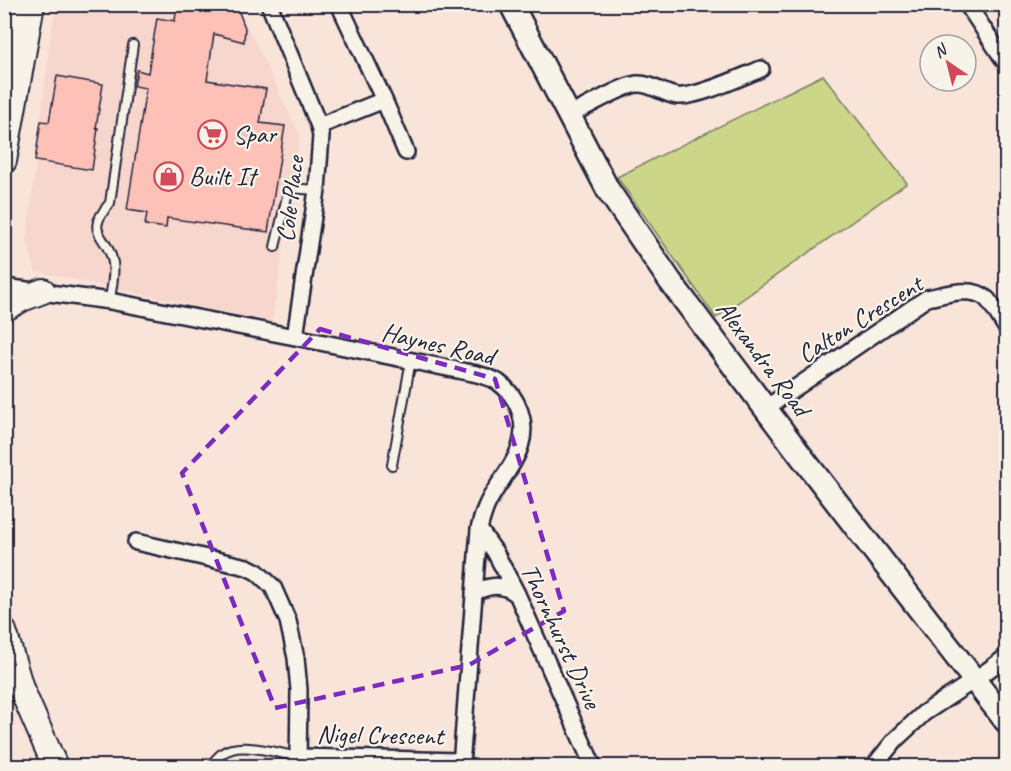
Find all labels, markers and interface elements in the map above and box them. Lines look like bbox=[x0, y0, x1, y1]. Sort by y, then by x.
north arrow bbox=[918, 33, 978, 93]
text: N bbox=[930, 39, 952, 63]
supermarket icon: Spar bbox=[196, 118, 228, 150]
place label: Spar bbox=[233, 118, 278, 151]
street label: Cole Place bbox=[268, 152, 312, 244]
shop icon: Built It bbox=[152, 160, 184, 192]
place label: Built It bbox=[189, 160, 259, 193]
street label: Calton Crescent bbox=[791, 266, 931, 370]
street label: Alexandra Road bbox=[709, 293, 820, 426]
street label: Haynes Road bbox=[379, 315, 501, 374]
street label: Thornhurst Drive bbox=[513, 558, 610, 715]
street label: Nigel Crescent bbox=[317, 717, 446, 753]

